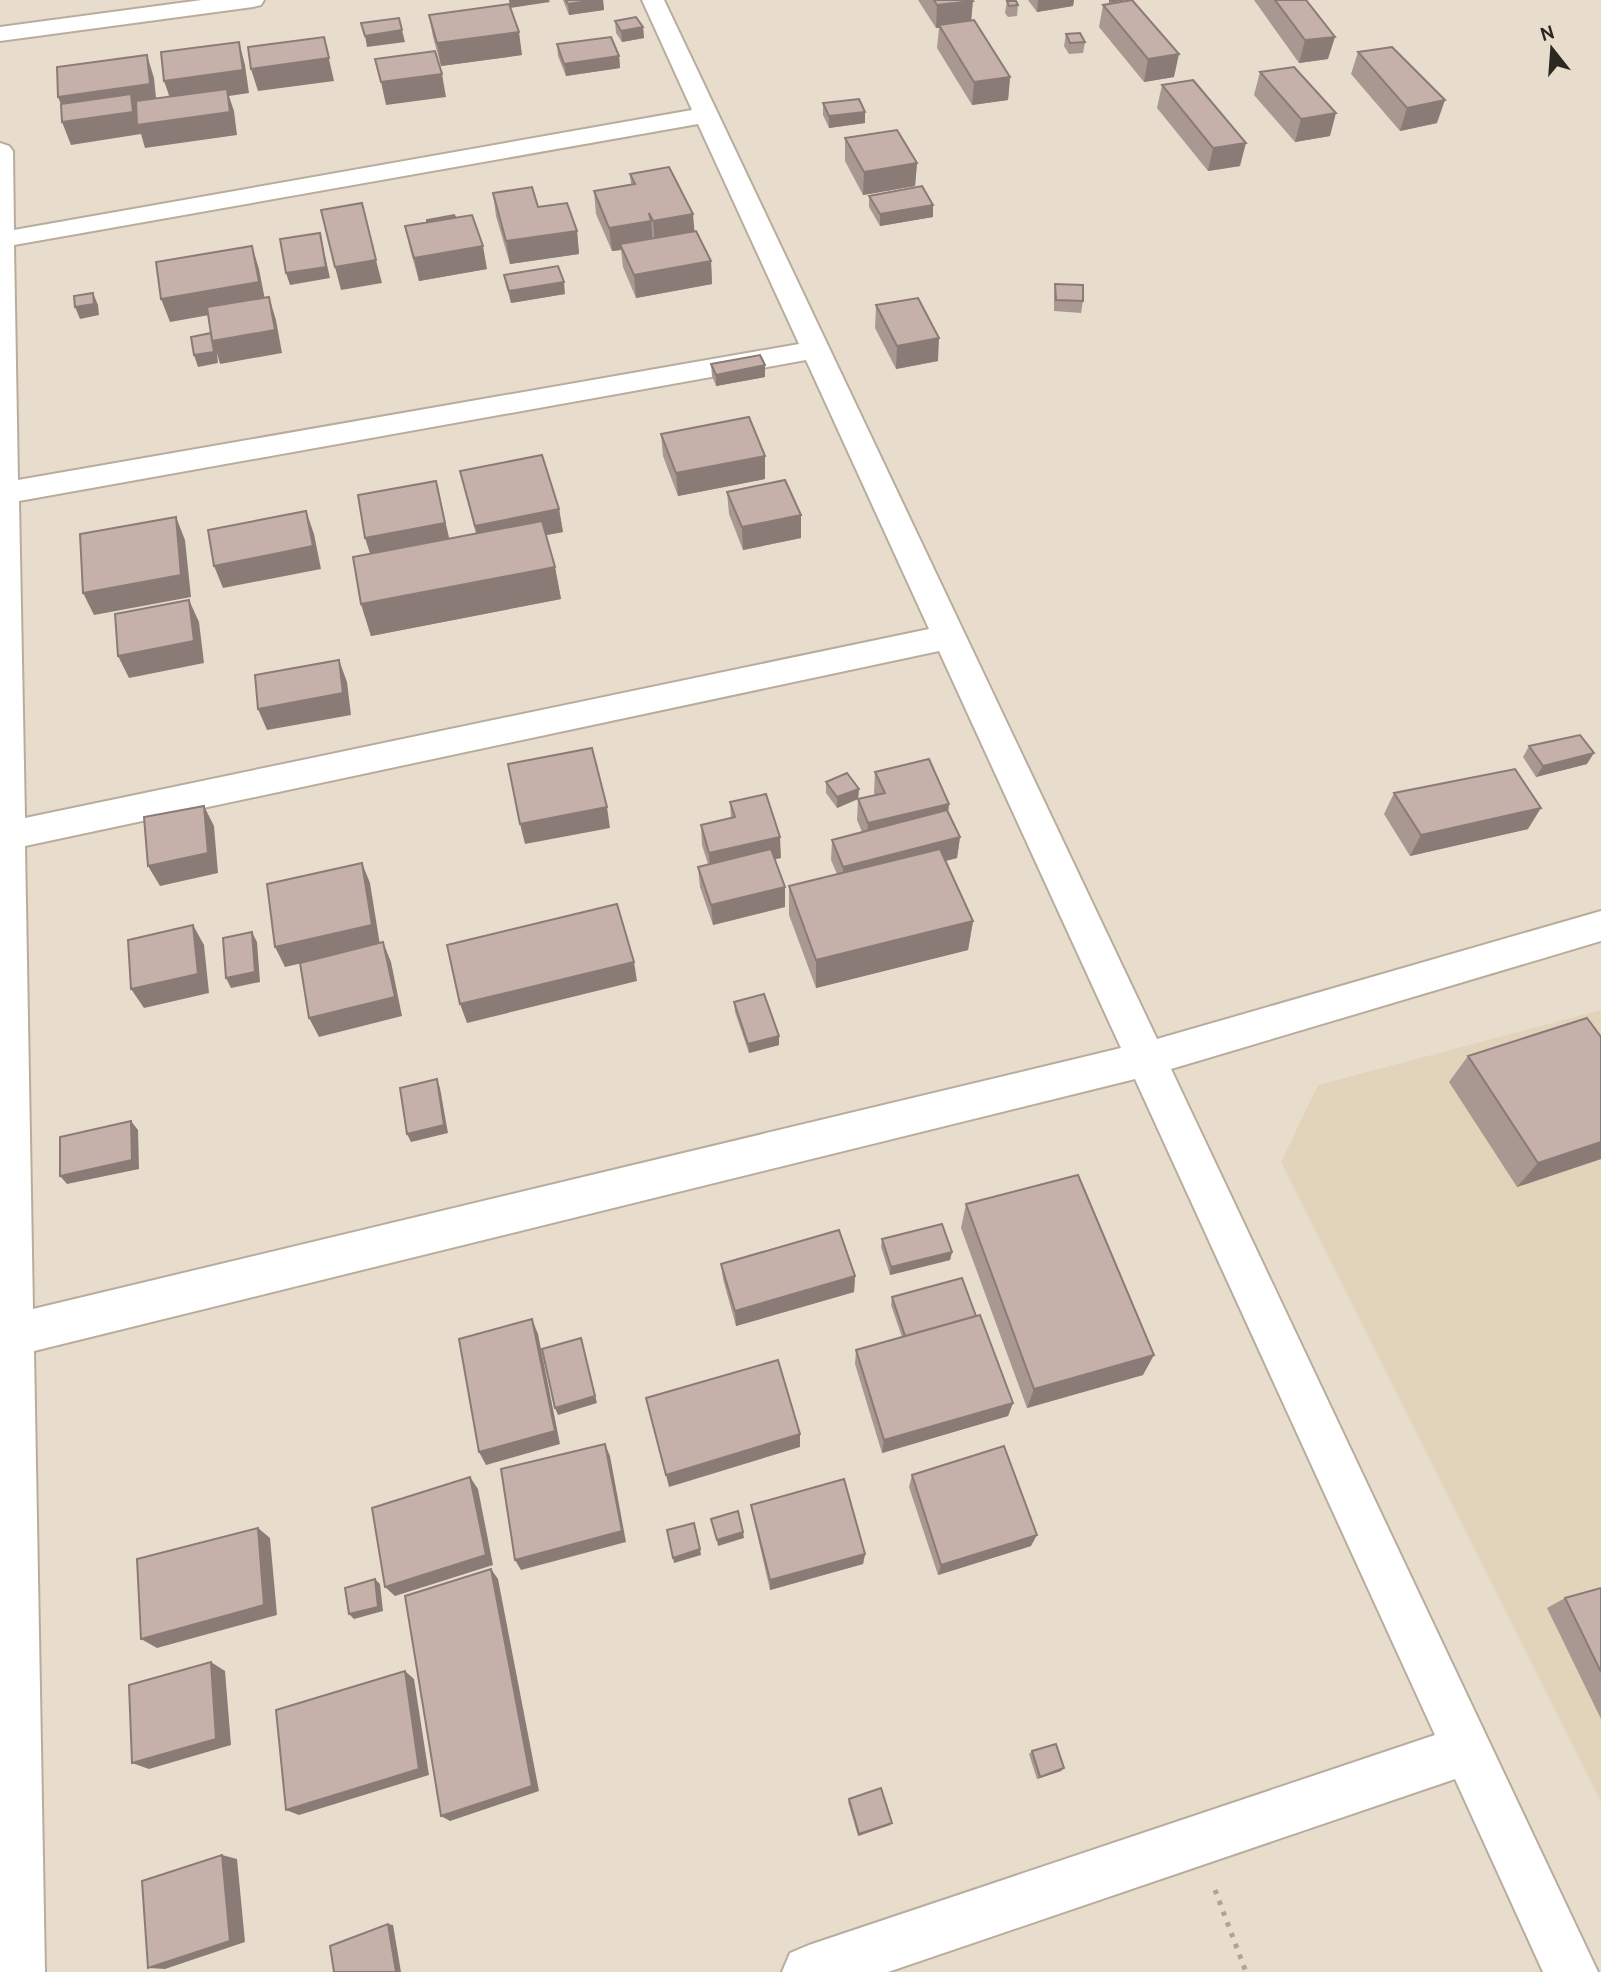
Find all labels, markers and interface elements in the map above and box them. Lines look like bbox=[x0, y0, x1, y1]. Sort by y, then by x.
north arrow bbox=[1517, 14, 1587, 84]
text: N bbox=[1537, 20, 1557, 46]

